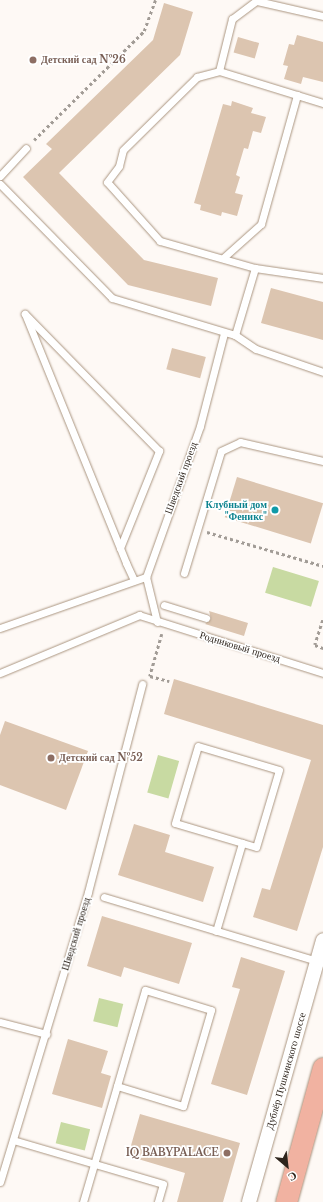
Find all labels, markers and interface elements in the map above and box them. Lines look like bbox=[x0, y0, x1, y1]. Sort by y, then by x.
place label: Детский сад №26 bbox=[41, 54, 126, 66]
marker: Детский сад №26 bbox=[28, 55, 38, 65]
street label: Шведский проезд bbox=[162, 440, 200, 516]
place label: Клубный дом "Феникс" bbox=[206, 498, 267, 522]
marker: Клубный дом "Феникс" bbox=[270, 505, 280, 515]
street label: Родниковый проезд bbox=[198, 629, 282, 665]
place label: Детский сад №52 bbox=[59, 752, 143, 764]
marker: Детский сад №52 bbox=[46, 753, 56, 763]
street label: Шведский проезд bbox=[59, 896, 93, 972]
street label: Дублёр Пушкинского шоссе bbox=[264, 1011, 308, 1131]
north arrow bbox=[267, 1146, 307, 1186]
place label: IQ BABYPALACE bbox=[126, 1147, 219, 1159]
marker: IQ BABYPALACE bbox=[222, 1148, 232, 1158]
text: С bbox=[286, 1169, 299, 1185]

